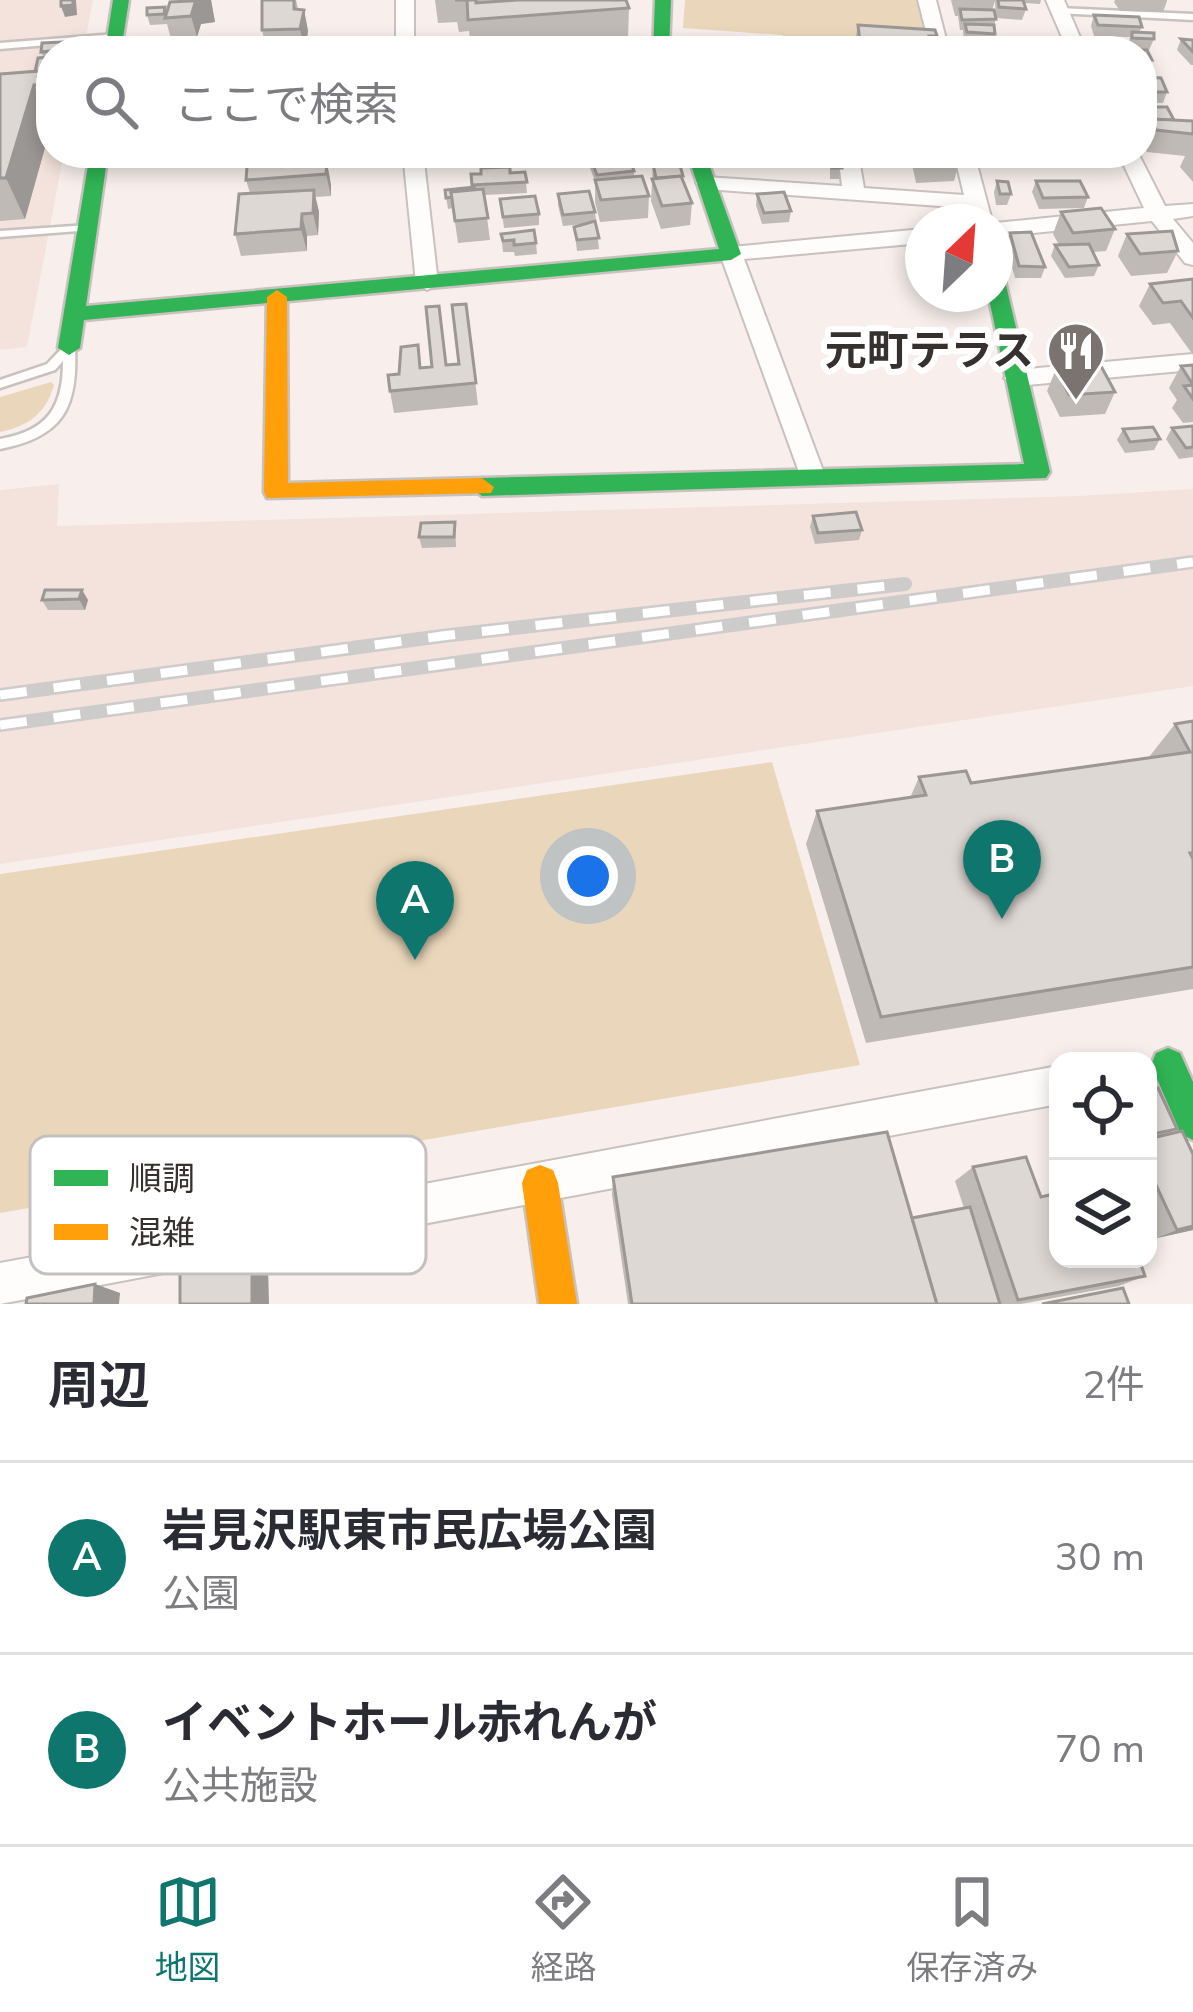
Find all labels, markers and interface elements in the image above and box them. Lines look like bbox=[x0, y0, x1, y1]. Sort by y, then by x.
search box bbox=[36, 36, 1157, 168]
icon: search bbox=[78, 69, 144, 135]
text: ここで検索 bbox=[174, 75, 399, 136]
north arrow bbox=[905, 204, 1013, 312]
restaurant icon: 元町テラス bbox=[1045, 320, 1107, 402]
place label: 元町テラス bbox=[825, 323, 1034, 380]
pin: B bbox=[963, 820, 1041, 919]
your location bbox=[558, 846, 618, 906]
pin: A bbox=[376, 861, 454, 960]
map controls bbox=[1049, 1052, 1157, 1268]
button: locate bbox=[1049, 1052, 1157, 1160]
legend bbox=[30, 1136, 426, 1274]
text: 順調 bbox=[129, 1157, 195, 1202]
button: layers bbox=[1049, 1160, 1157, 1268]
text: 混雑 bbox=[129, 1211, 195, 1256]
text: 周辺 bbox=[48, 1351, 150, 1421]
text: 2件 bbox=[1083, 1359, 1145, 1412]
text: 岩見沢駅東市民広場公園 bbox=[162, 1501, 657, 1562]
text: A bbox=[72, 1531, 102, 1584]
text: 30 m bbox=[1055, 1531, 1145, 1584]
text: 公園 bbox=[162, 1568, 240, 1621]
text: イベントホール赤れんが bbox=[162, 1693, 657, 1754]
text: B bbox=[74, 1723, 100, 1776]
text: 70 m bbox=[1055, 1723, 1145, 1776]
text: 公共施設 bbox=[162, 1760, 318, 1813]
tab: 地図 bbox=[155, 1869, 221, 1991]
tab: 経路 bbox=[530, 1869, 596, 1991]
tab: 保存済み bbox=[906, 1869, 1038, 1991]

